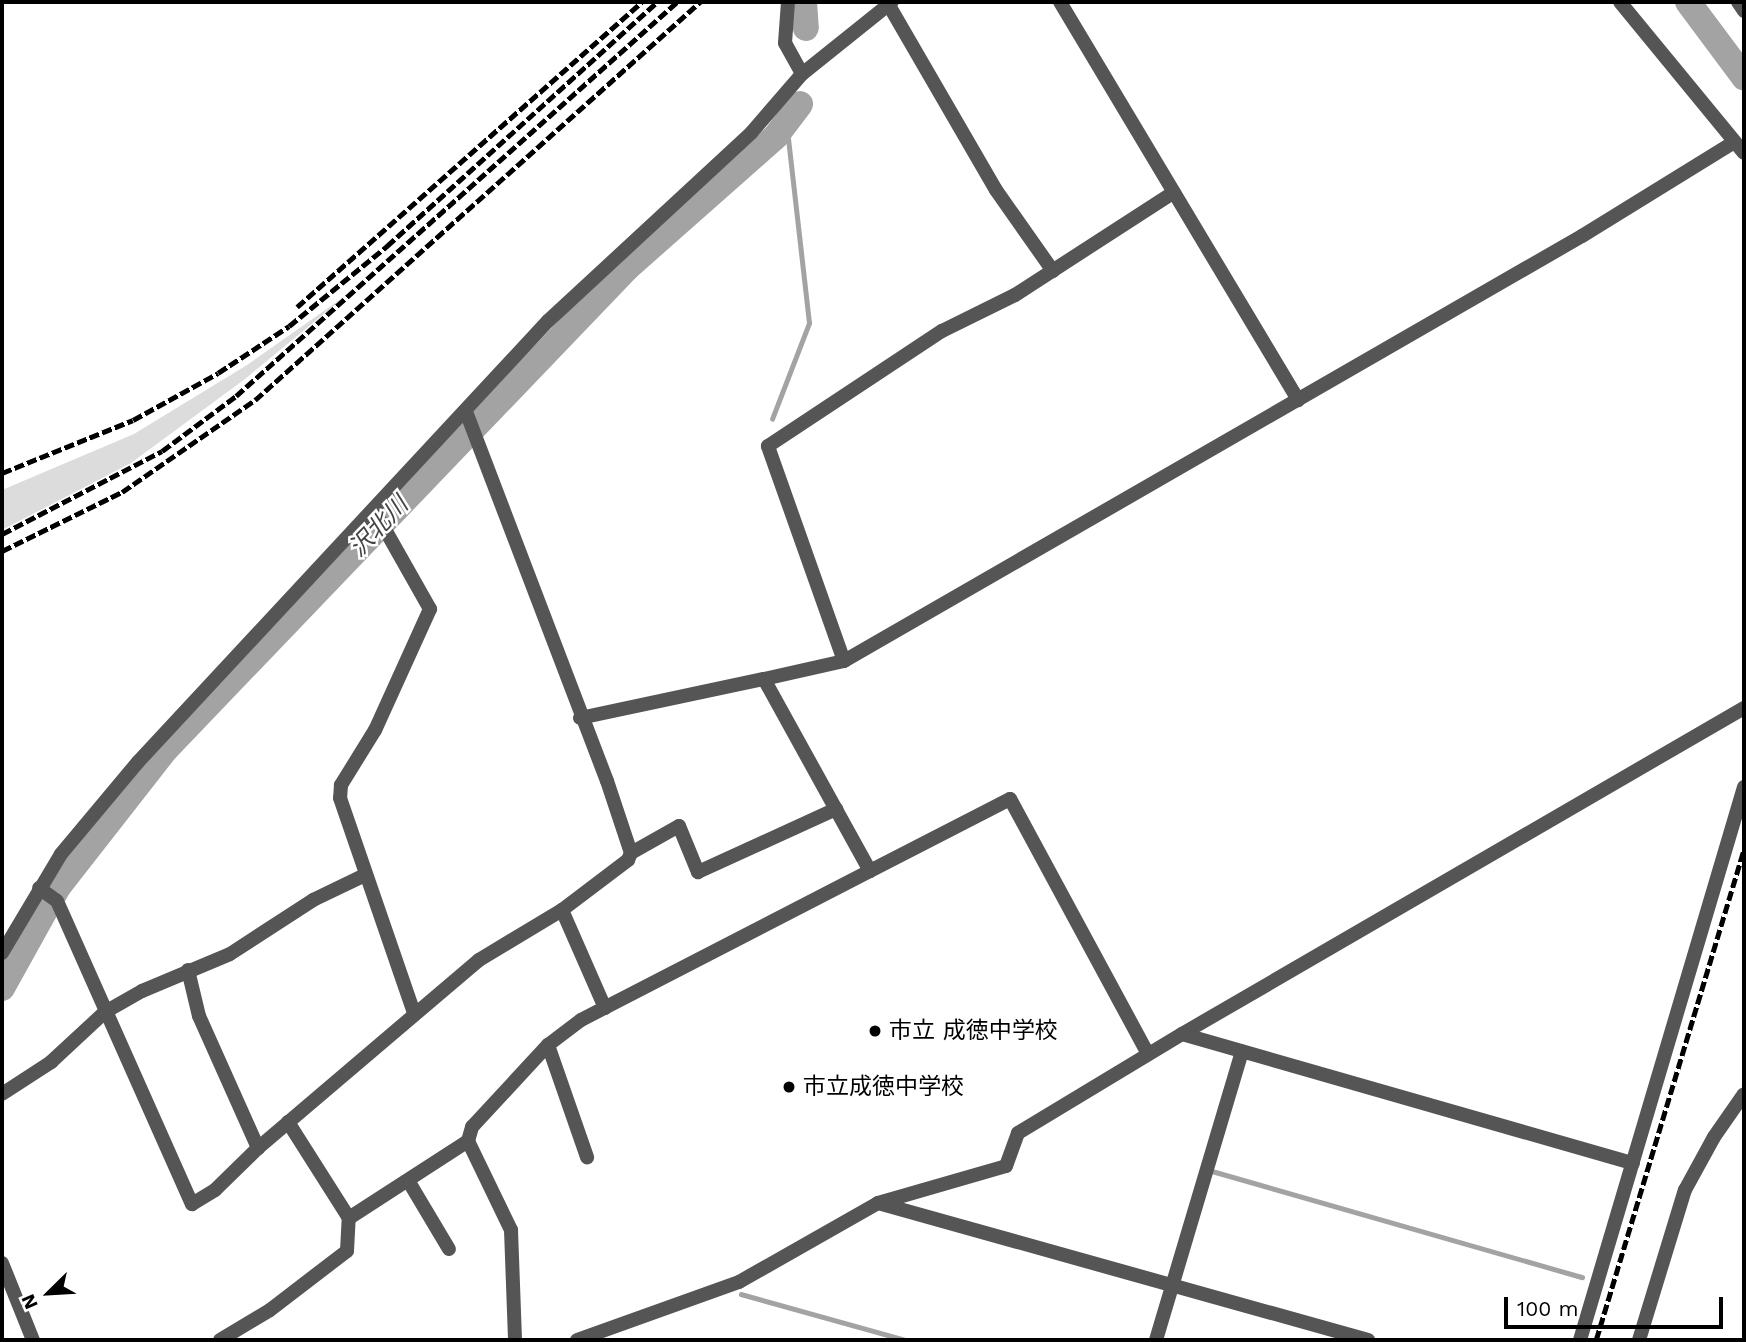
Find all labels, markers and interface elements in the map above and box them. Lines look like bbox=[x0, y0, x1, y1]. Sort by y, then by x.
water label: 沢北川 bbox=[344, 491, 414, 563]
place label: 市立 成徳中学校 bbox=[889, 1017, 1058, 1045]
marker: 市立 成徳中学校 bbox=[867, 1023, 883, 1039]
place label: 市立成徳中学校 bbox=[803, 1073, 964, 1101]
marker: 市立成徳中学校 bbox=[781, 1079, 797, 1095]
north arrow bbox=[14, 1258, 84, 1328]
scale bar bbox=[1508, 1282, 1727, 1326]
text: N bbox=[16, 1291, 43, 1313]
text: 100 m bbox=[1517, 1296, 1579, 1321]

